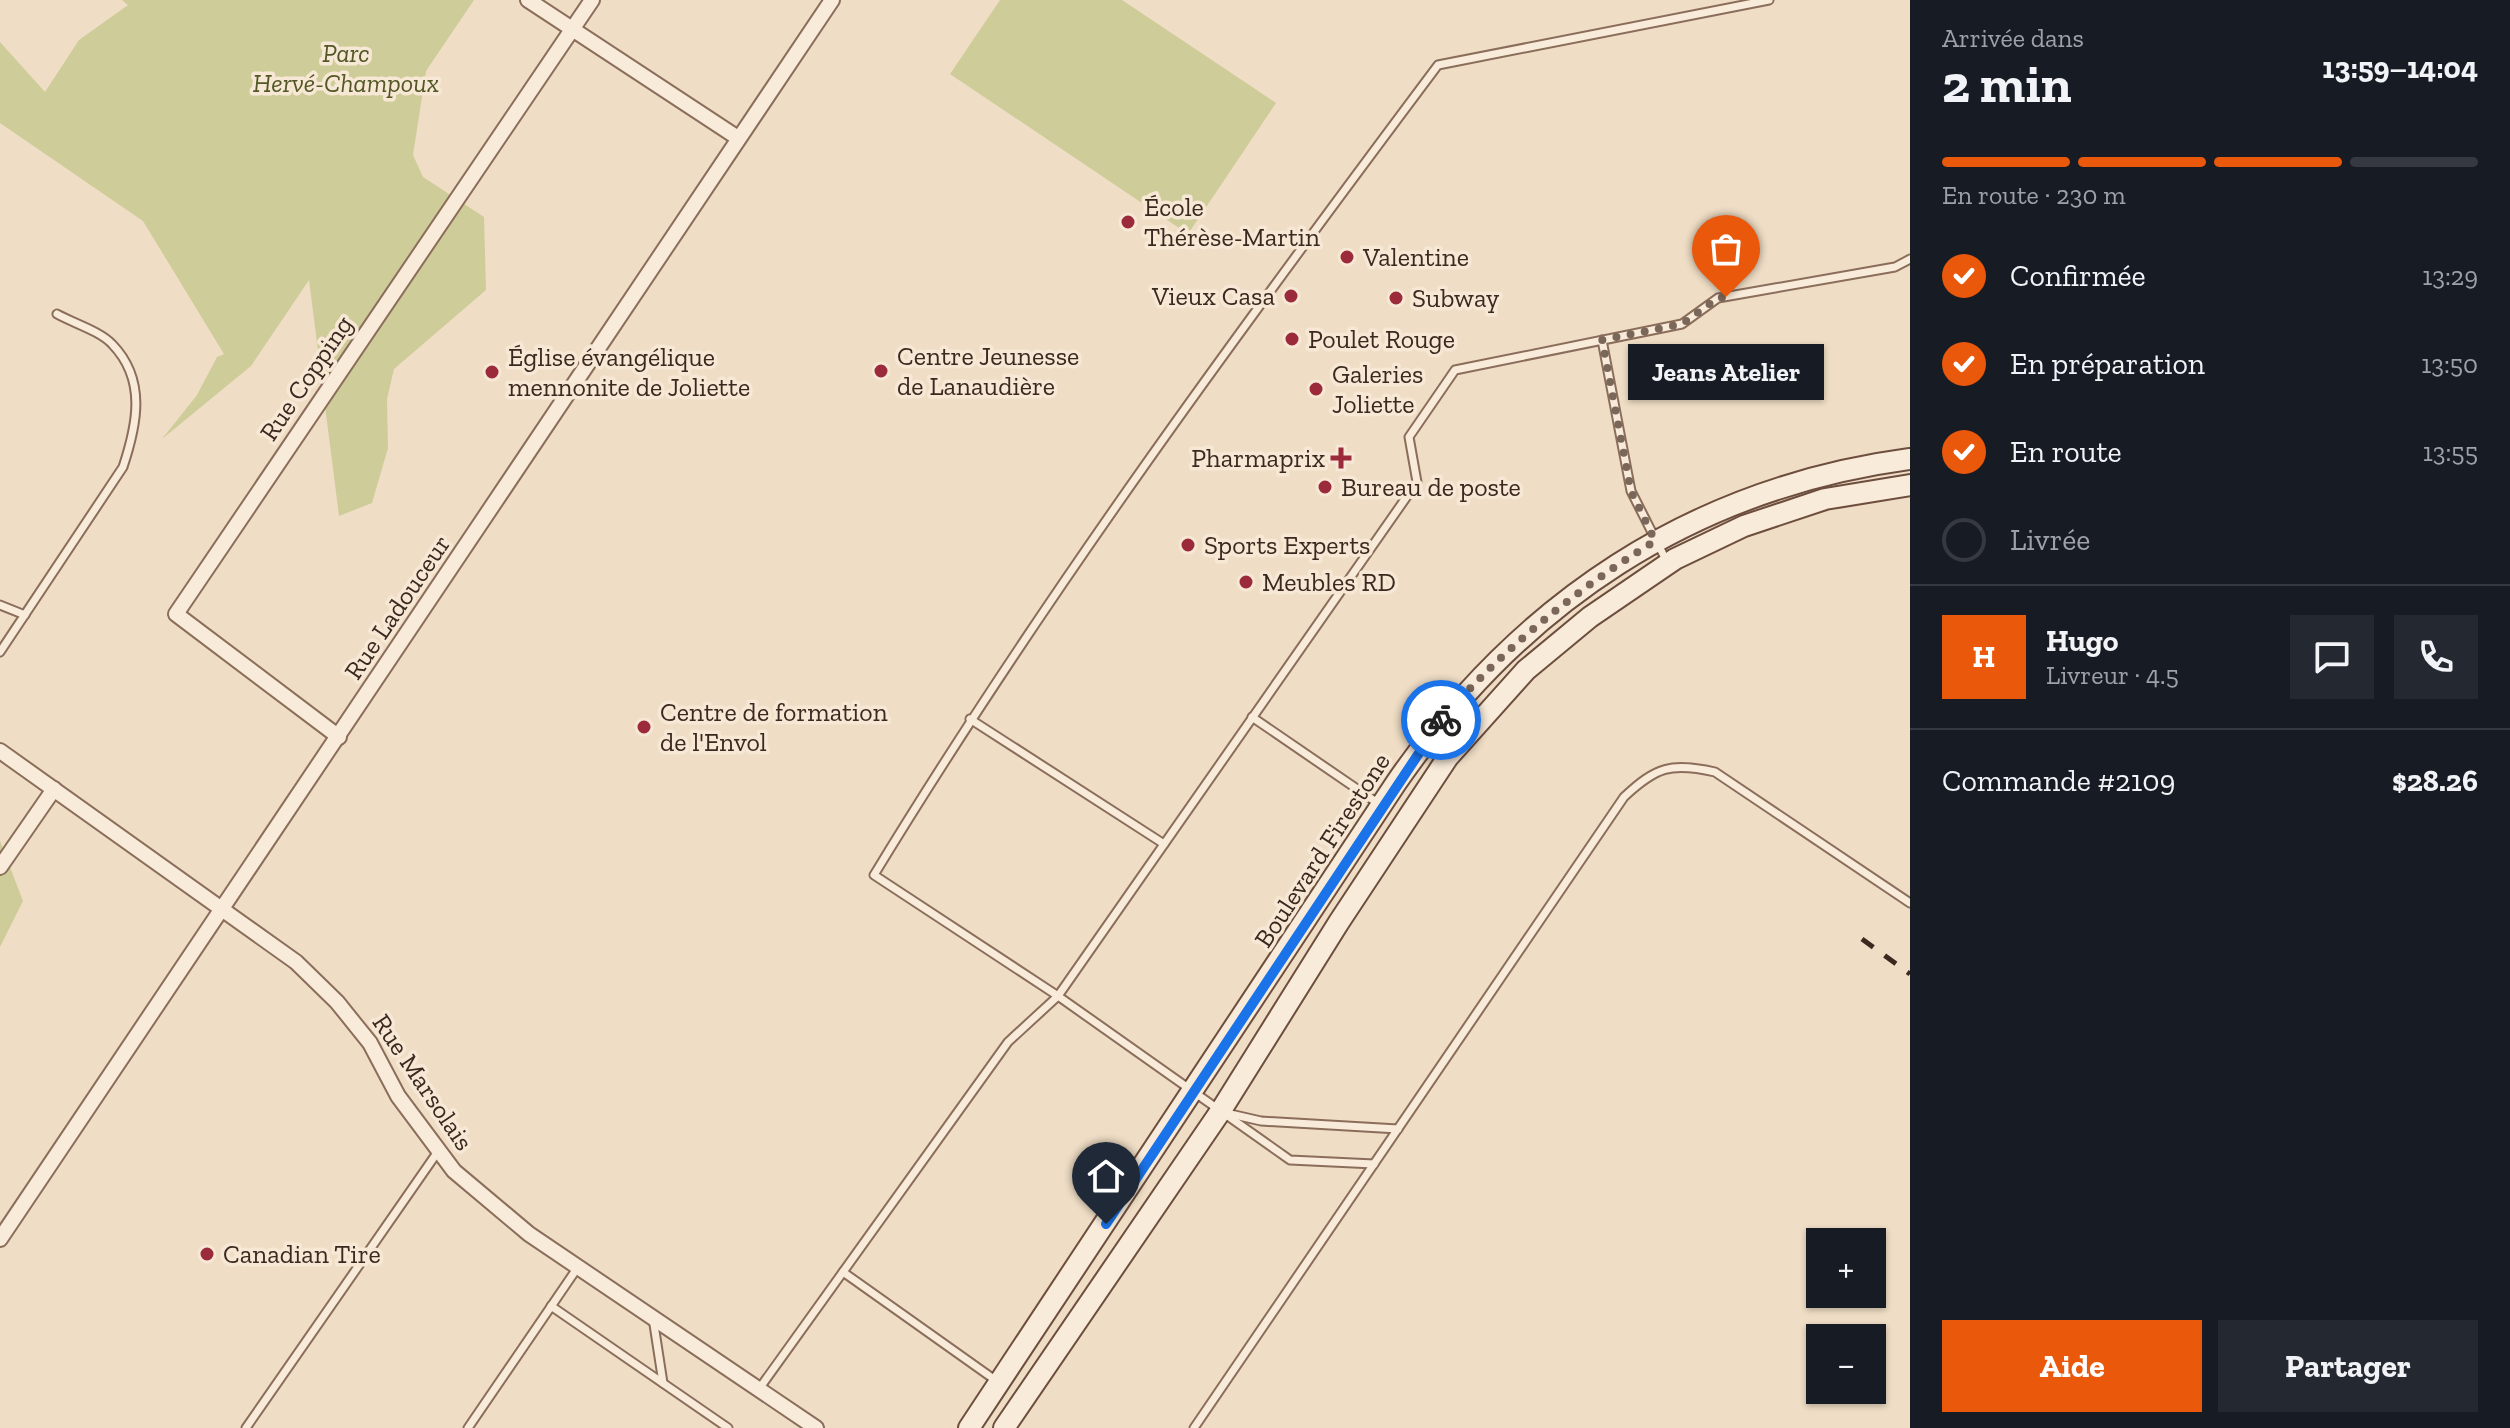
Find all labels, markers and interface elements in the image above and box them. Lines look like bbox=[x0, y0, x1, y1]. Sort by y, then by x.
text: Arrivée dans bbox=[1942, 22, 2084, 54]
park label: Parc Hervé-Champoux bbox=[253, 37, 439, 99]
text: 13:59–14:04 bbox=[2322, 50, 2478, 86]
text: 2 min bbox=[1942, 53, 2072, 115]
text: En route · 230 m bbox=[1942, 179, 2126, 211]
place label: École Thérèse-Martin bbox=[1144, 191, 1320, 253]
marker: École Thérèse-Martin bbox=[1119, 213, 1137, 231]
pin bbox=[1692, 215, 1760, 297]
icon: bag bbox=[1704, 227, 1748, 271]
place label: Valentine bbox=[1362, 241, 1469, 273]
marker: Valentine bbox=[1338, 248, 1356, 266]
icon: check bbox=[1942, 254, 1986, 298]
text: Confirmée bbox=[2010, 258, 2146, 294]
text: 13:29 bbox=[2422, 260, 2478, 292]
place label: Vieux Casa bbox=[1151, 280, 1275, 312]
place label: Subway bbox=[1412, 282, 1500, 314]
marker: Vieux Casa bbox=[1282, 287, 1300, 305]
marker: Subway bbox=[1387, 289, 1405, 307]
street label: Rue Copping bbox=[252, 309, 360, 447]
place label: Poulet Rouge bbox=[1308, 323, 1455, 355]
marker: Poulet Rouge bbox=[1283, 330, 1301, 348]
place label: Centre Jeunesse de Lanaudière bbox=[897, 340, 1079, 402]
place label: Église évangélique mennonite de Joliette bbox=[508, 341, 750, 403]
icon: check bbox=[1942, 342, 1986, 386]
callout: Jeans Atelier bbox=[1628, 345, 1824, 401]
text: En préparation bbox=[2010, 346, 2205, 382]
text: 13:50 bbox=[2421, 348, 2478, 380]
text: Jeans Atelier bbox=[1652, 356, 1800, 388]
place label: Galeries Joliette bbox=[1332, 358, 1423, 420]
marker: Centre Jeunesse de Lanaudière bbox=[872, 362, 890, 380]
marker: Église évangélique mennonite de Joliette bbox=[483, 363, 501, 381]
marker: Galeries Joliette bbox=[1307, 380, 1325, 398]
icon: check bbox=[1942, 430, 1986, 474]
text: En route bbox=[2010, 434, 2122, 470]
text: 13:55 bbox=[2423, 436, 2478, 468]
place label: Pharmaprix bbox=[1191, 442, 1325, 474]
marker: Pharmaprix bbox=[1332, 449, 1350, 467]
place label: Bureau de poste bbox=[1341, 471, 1521, 503]
marker: Bureau de poste bbox=[1316, 478, 1334, 496]
text: Livrée bbox=[2010, 522, 2090, 558]
street label: Rue Ladouceur bbox=[337, 529, 457, 685]
place label: Sports Experts bbox=[1204, 529, 1370, 561]
marker: Sports Experts bbox=[1179, 536, 1197, 554]
place label: Meubles RD bbox=[1262, 566, 1396, 598]
marker: Meubles RD bbox=[1237, 573, 1255, 591]
button: chat bbox=[2290, 615, 2374, 699]
button: phone bbox=[2394, 615, 2478, 699]
text: Hugo bbox=[2046, 623, 2119, 659]
text: H bbox=[1973, 639, 1995, 675]
text: Livreur · 4.5 bbox=[2046, 659, 2179, 691]
courier bbox=[1401, 680, 1481, 760]
place label: Centre de formation de l'Envol bbox=[660, 696, 888, 758]
icon: bike bbox=[1419, 698, 1463, 742]
marker: Centre de formation de l'Envol bbox=[635, 718, 653, 736]
street label: Boulevard Firestone bbox=[1247, 747, 1397, 953]
text: Commande #2109 bbox=[1942, 763, 2176, 799]
text: $28.26 bbox=[2392, 763, 2478, 799]
street label: Rue Marsolais bbox=[366, 1008, 480, 1156]
pin bbox=[1072, 1142, 1140, 1224]
icon: home bbox=[1084, 1154, 1128, 1198]
map controls bbox=[1806, 1228, 1886, 1404]
button: + bbox=[1806, 1228, 1886, 1308]
place label: Canadian Tire bbox=[223, 1238, 381, 1270]
marker: Canadian Tire bbox=[198, 1245, 216, 1263]
button: Aide bbox=[1942, 1320, 2202, 1412]
button: Partager bbox=[2218, 1320, 2478, 1412]
button: − bbox=[1806, 1324, 1886, 1404]

